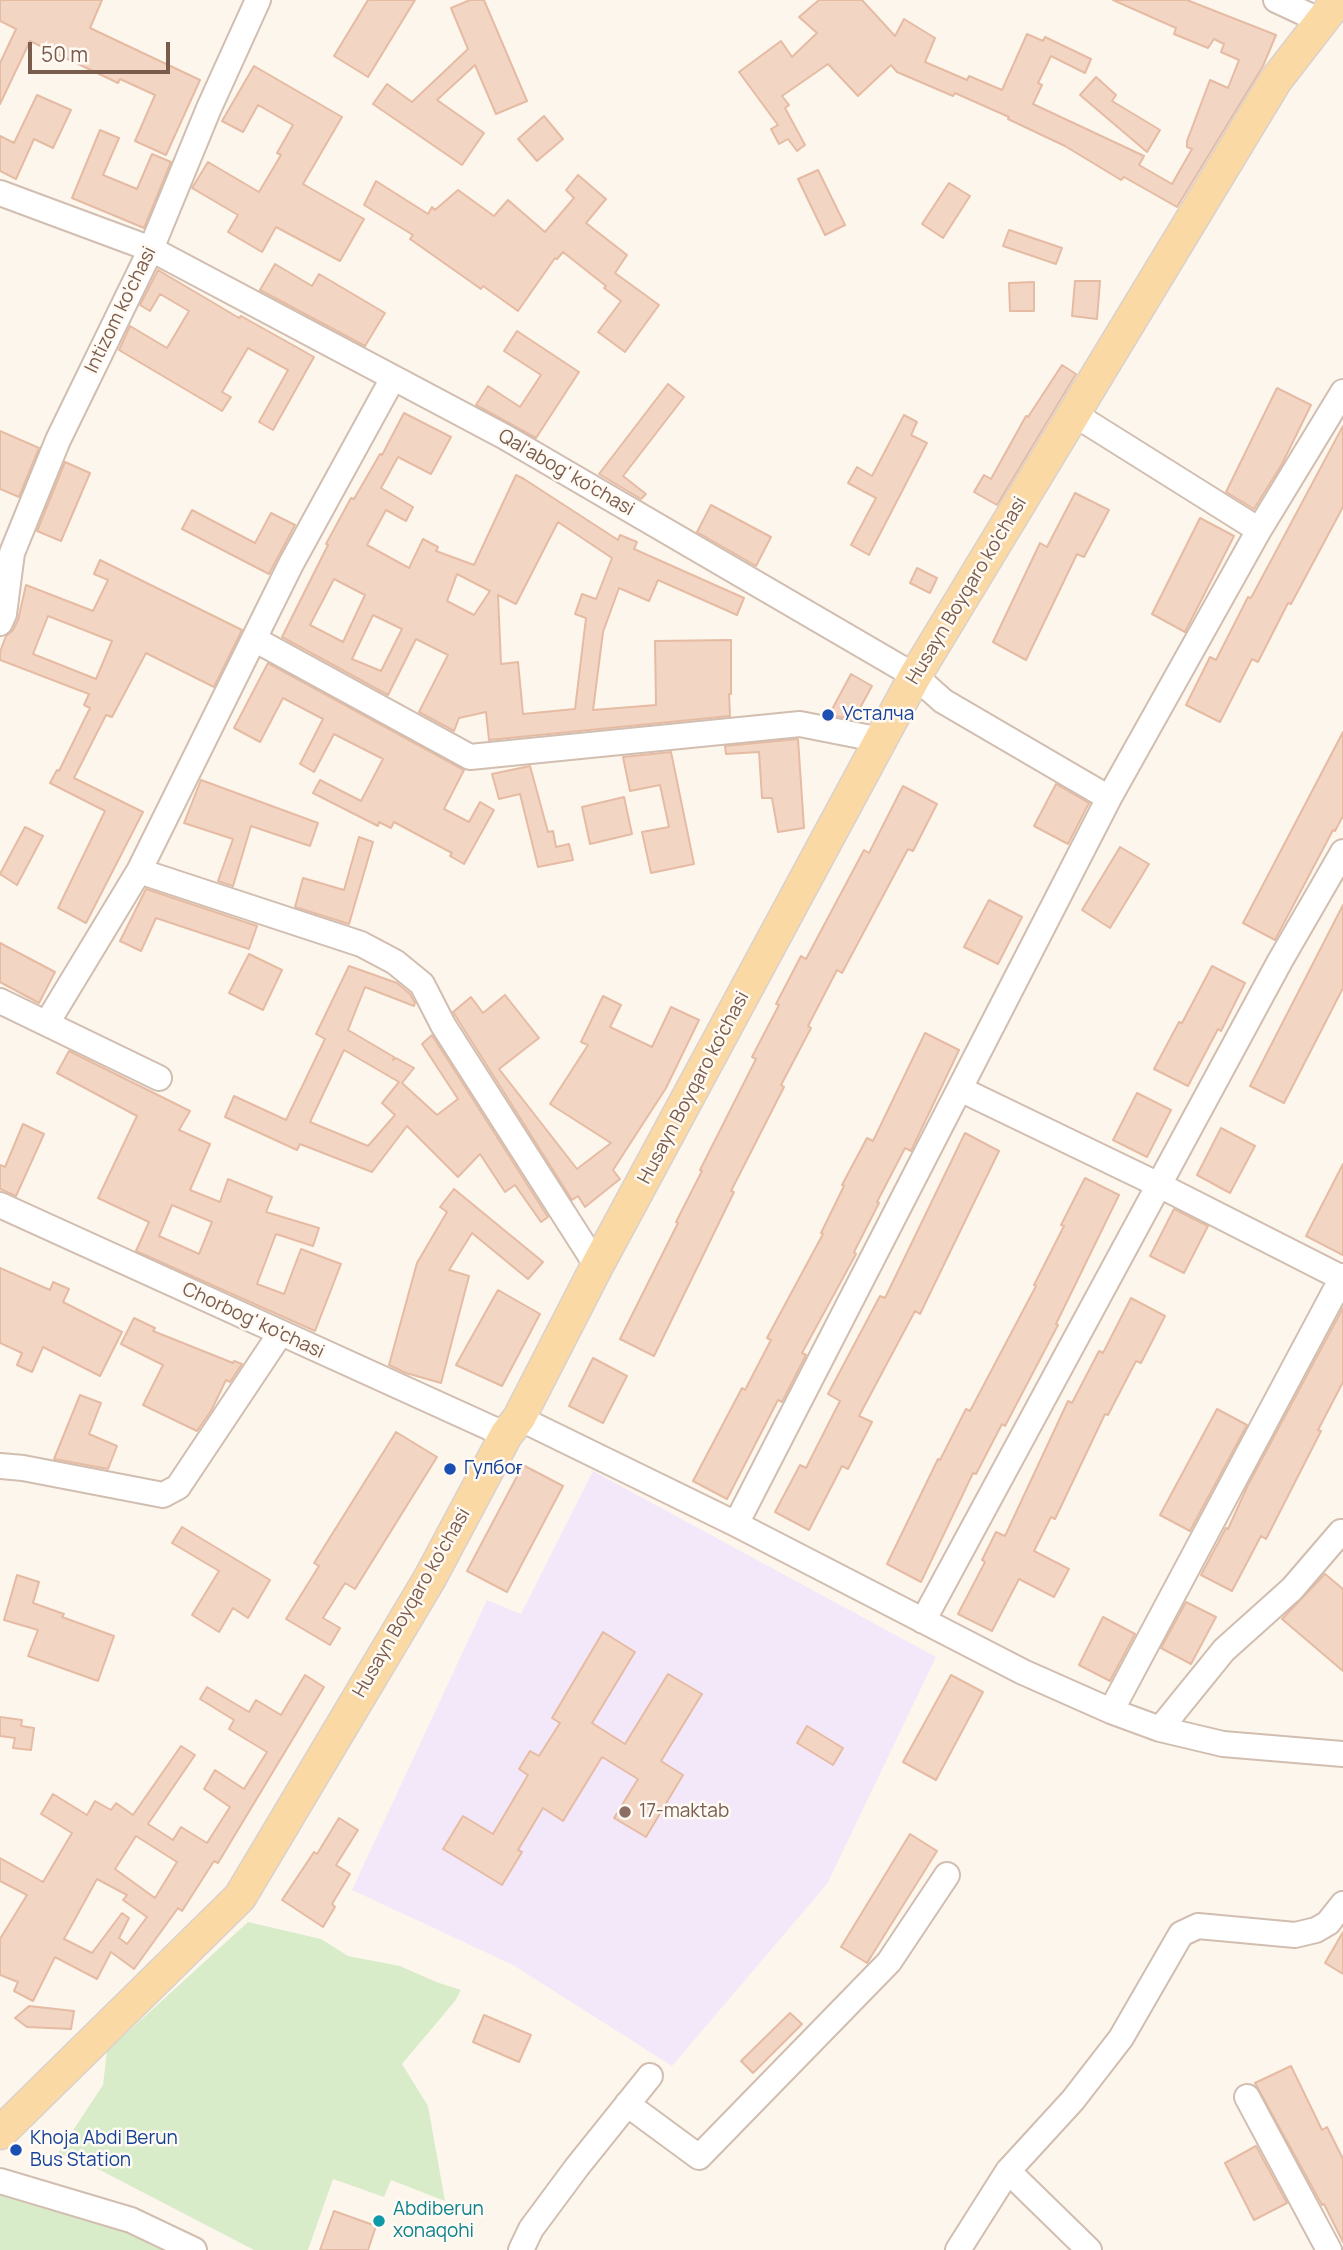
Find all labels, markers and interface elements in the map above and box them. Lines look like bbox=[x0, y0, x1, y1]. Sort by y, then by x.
scale bar bbox=[32, 28, 173, 72]
text: 50 m bbox=[41, 40, 88, 68]
street label: Intizom ko'chasi bbox=[81, 243, 161, 377]
street label: Qal'abog' ko'chasi bbox=[494, 425, 638, 521]
street label: Husayn Boyqaro ko'chasi bbox=[902, 493, 1032, 689]
place label: Усталча bbox=[842, 704, 914, 726]
marker: Усталча bbox=[820, 707, 836, 723]
street label: Husayn Boyqaro ko'chasi bbox=[634, 988, 754, 1188]
street label: Сhorbog' ko'chasi bbox=[178, 1278, 328, 1364]
place label: Гулбоғ bbox=[464, 1458, 523, 1480]
marker: Гулбоғ bbox=[442, 1461, 458, 1477]
street label: Husayn Boyqaro ko'chasi bbox=[348, 1504, 476, 1702]
place label: 17-maktab bbox=[639, 1801, 729, 1823]
marker: 17-maktab bbox=[617, 1804, 633, 1820]
place label: Khoja Abdi Berun Bus Station bbox=[30, 2128, 178, 2172]
marker: Khoja Abdi Berun Bus Station bbox=[8, 2142, 24, 2158]
place label: Abdiberun xonaqohi bbox=[393, 2199, 484, 2243]
marker: Abdiberun xonaqohi bbox=[371, 2213, 387, 2229]

